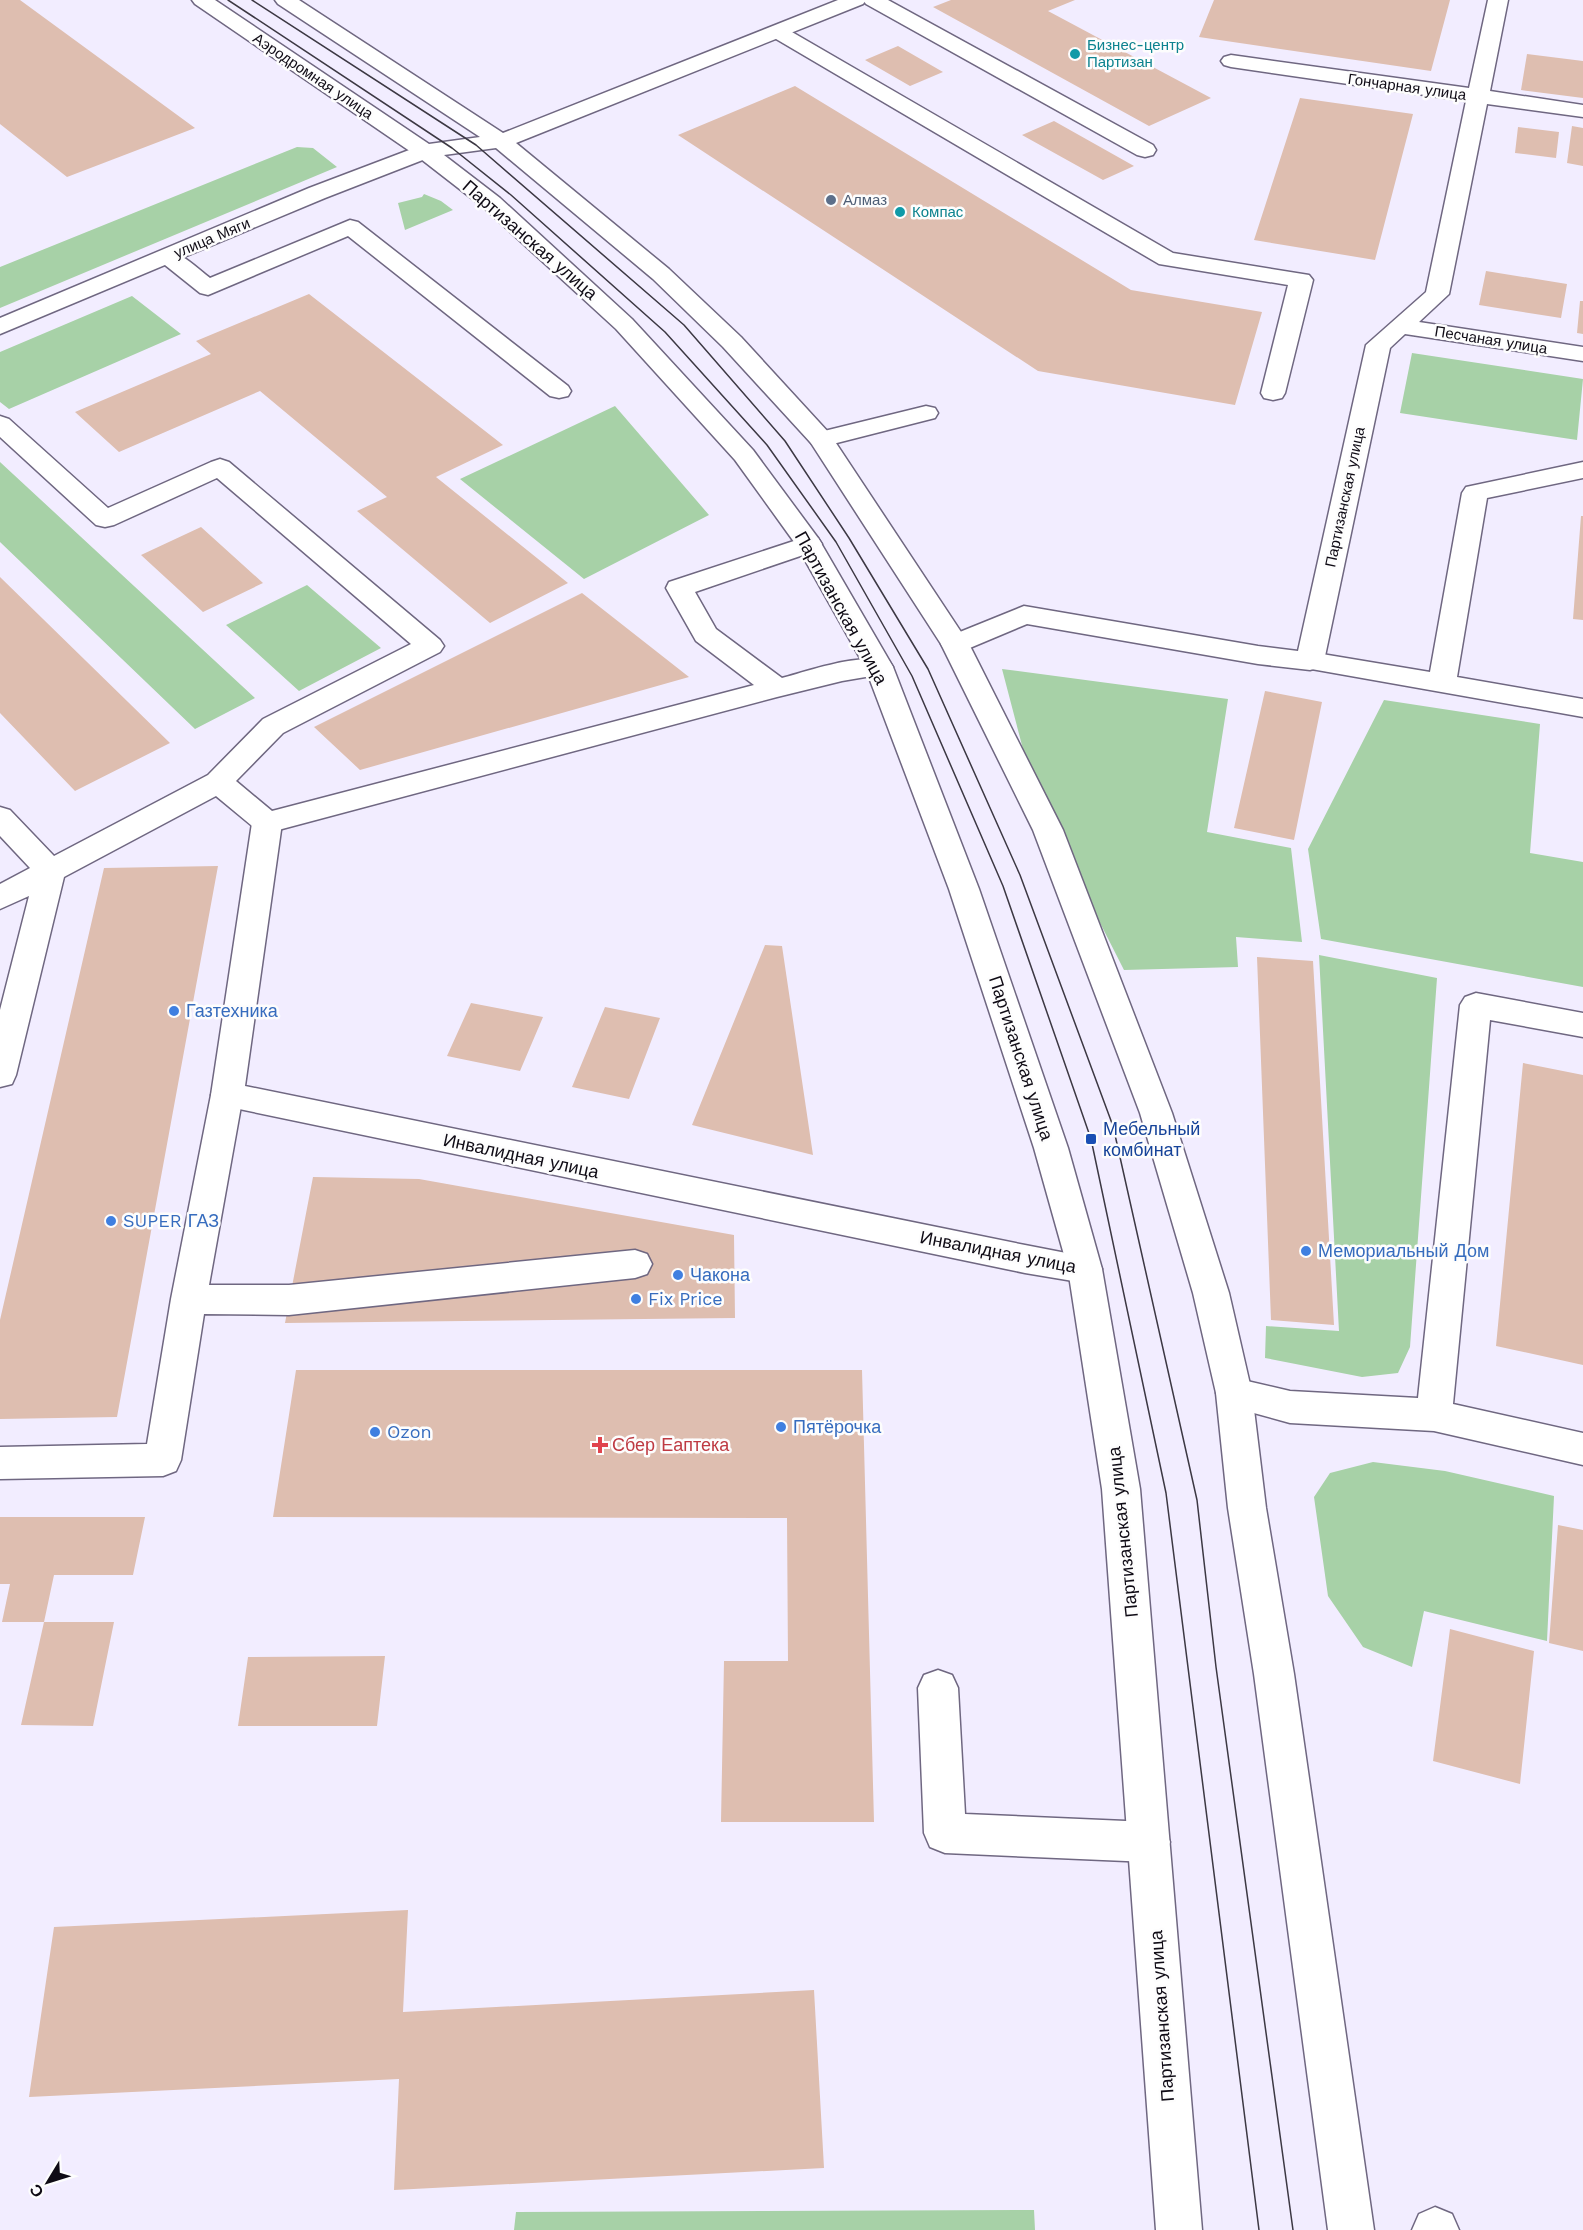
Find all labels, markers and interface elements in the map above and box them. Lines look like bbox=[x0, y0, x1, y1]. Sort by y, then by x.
street label: Аэродромная улица bbox=[249, 29, 377, 123]
place label: Бизнес-центр Партизан bbox=[1087, 36, 1184, 71]
marker: Бизнес-центр Партизан bbox=[1068, 47, 1082, 61]
street label: Гончарная улица bbox=[1347, 70, 1468, 104]
street label: Партизанская улица bbox=[459, 175, 603, 305]
place label: Алмаз bbox=[843, 191, 887, 209]
marker: Алмаз bbox=[824, 193, 838, 207]
place label: Компас bbox=[912, 203, 964, 221]
marker: Компас bbox=[893, 205, 907, 219]
street label: улица Мяги bbox=[171, 214, 253, 262]
street label: Песчаная улица bbox=[1433, 322, 1549, 358]
street label: Партизанская улица bbox=[1321, 425, 1369, 569]
street label: Партизанская улица bbox=[791, 528, 893, 689]
street label: Партизанская улица bbox=[985, 973, 1058, 1144]
place label: Газтехника bbox=[186, 1000, 279, 1021]
marker: Газтехника bbox=[167, 1004, 181, 1018]
place label: Мебельный комбинат bbox=[1103, 1118, 1200, 1160]
street label: Инвалидная улица bbox=[441, 1129, 602, 1182]
marker: Мебельный комбинат bbox=[1084, 1132, 1098, 1146]
place label: SUPER ГАЗ bbox=[123, 1210, 219, 1231]
marker: SUPER ГАЗ bbox=[104, 1214, 118, 1228]
street label: Инвалидная улица bbox=[918, 1226, 1079, 1277]
place label: Мемориальный Дом bbox=[1318, 1240, 1489, 1261]
marker: Мемориальный Дом bbox=[1299, 1244, 1313, 1258]
place label: Чакона bbox=[690, 1264, 751, 1285]
marker: Чакона bbox=[671, 1268, 685, 1282]
place label: Fix Price bbox=[648, 1288, 723, 1309]
marker: Fix Price bbox=[629, 1292, 643, 1306]
place label: Пятёрочка bbox=[793, 1416, 882, 1437]
marker: Пятёрочка bbox=[774, 1420, 788, 1434]
place label: Ozon bbox=[387, 1421, 432, 1442]
marker: Ozon bbox=[368, 1425, 382, 1439]
place label: Сбер Еаптека bbox=[612, 1434, 730, 1455]
marker: Сбер Еаптека bbox=[593, 1438, 607, 1452]
street label: Партизанская улица bbox=[1103, 1445, 1142, 1619]
street label: Партизанская улица bbox=[1145, 1929, 1178, 2102]
north arrow bbox=[18, 2152, 78, 2212]
text: С bbox=[25, 2180, 48, 2201]

